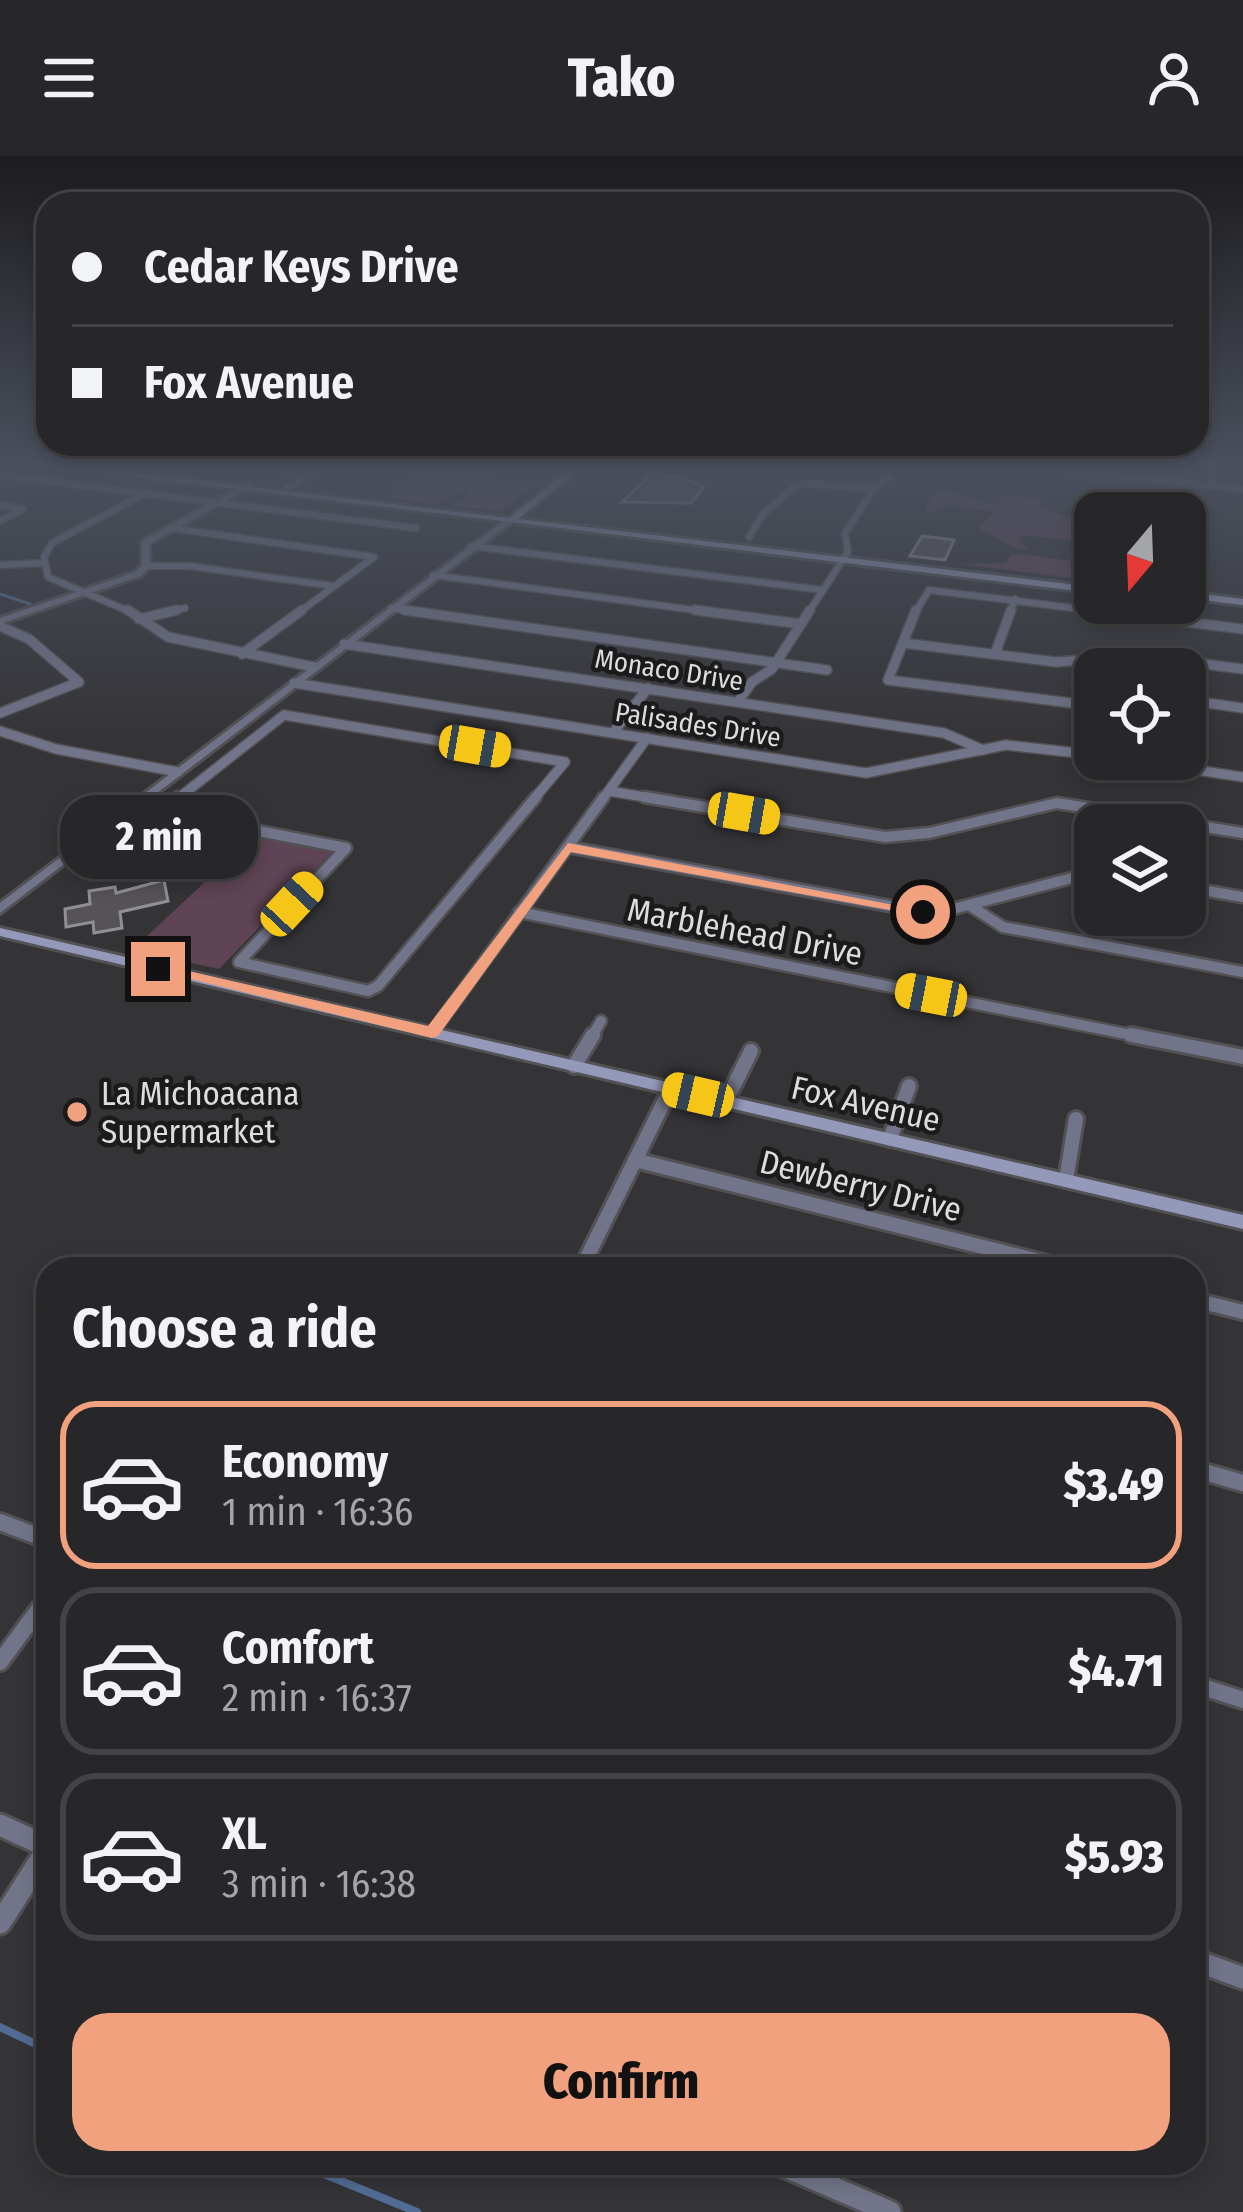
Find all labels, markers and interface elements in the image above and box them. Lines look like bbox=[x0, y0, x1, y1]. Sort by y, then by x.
icon: menu bbox=[36, 45, 102, 111]
icon: person bbox=[1141, 45, 1207, 111]
text: Tako bbox=[568, 46, 675, 110]
text: Cedar Keys Drive bbox=[144, 240, 459, 294]
text: Fox Avenue bbox=[144, 356, 354, 410]
north arrow bbox=[1074, 492, 1206, 624]
map controls bbox=[1074, 492, 1206, 936]
street label: Monaco Drive bbox=[593, 642, 745, 698]
button: locate bbox=[1074, 648, 1206, 780]
street label: Palisades Drive bbox=[613, 696, 783, 754]
car bbox=[436, 722, 514, 770]
car bbox=[705, 789, 783, 837]
callout: 2 min bbox=[59, 795, 257, 879]
button: layers bbox=[1074, 804, 1206, 936]
text: 2 min bbox=[116, 814, 202, 860]
car bbox=[254, 865, 330, 943]
route start bbox=[896, 885, 950, 939]
street label: Marblehead Drive bbox=[624, 890, 866, 974]
route end bbox=[131, 942, 185, 996]
car bbox=[892, 970, 970, 1020]
street label: Fox Avenue bbox=[787, 1067, 944, 1141]
car bbox=[659, 1069, 737, 1121]
place label: La Michoacana Supermarket bbox=[101, 1074, 299, 1152]
marker: La Michoacana Supermarket bbox=[64, 1099, 90, 1125]
street label: Dewberry Drive bbox=[756, 1142, 966, 1230]
text: Choose a ride bbox=[72, 1297, 377, 1361]
icon: car bbox=[78, 1431, 186, 1539]
text: Economy bbox=[222, 1435, 388, 1489]
text: $3.49 bbox=[1064, 1458, 1164, 1512]
text: 1 min · 16:36 bbox=[222, 1489, 413, 1535]
icon: car bbox=[78, 1617, 186, 1725]
text: Comfort bbox=[222, 1621, 374, 1675]
text: $4.71 bbox=[1069, 1644, 1164, 1698]
text: 2 min · 16:37 bbox=[222, 1675, 412, 1721]
icon: car bbox=[78, 1803, 186, 1911]
text: XL bbox=[222, 1807, 267, 1861]
text: $5.93 bbox=[1065, 1830, 1164, 1884]
text: 3 min · 16:38 bbox=[222, 1861, 416, 1907]
button: Confirm bbox=[72, 2013, 1170, 2151]

